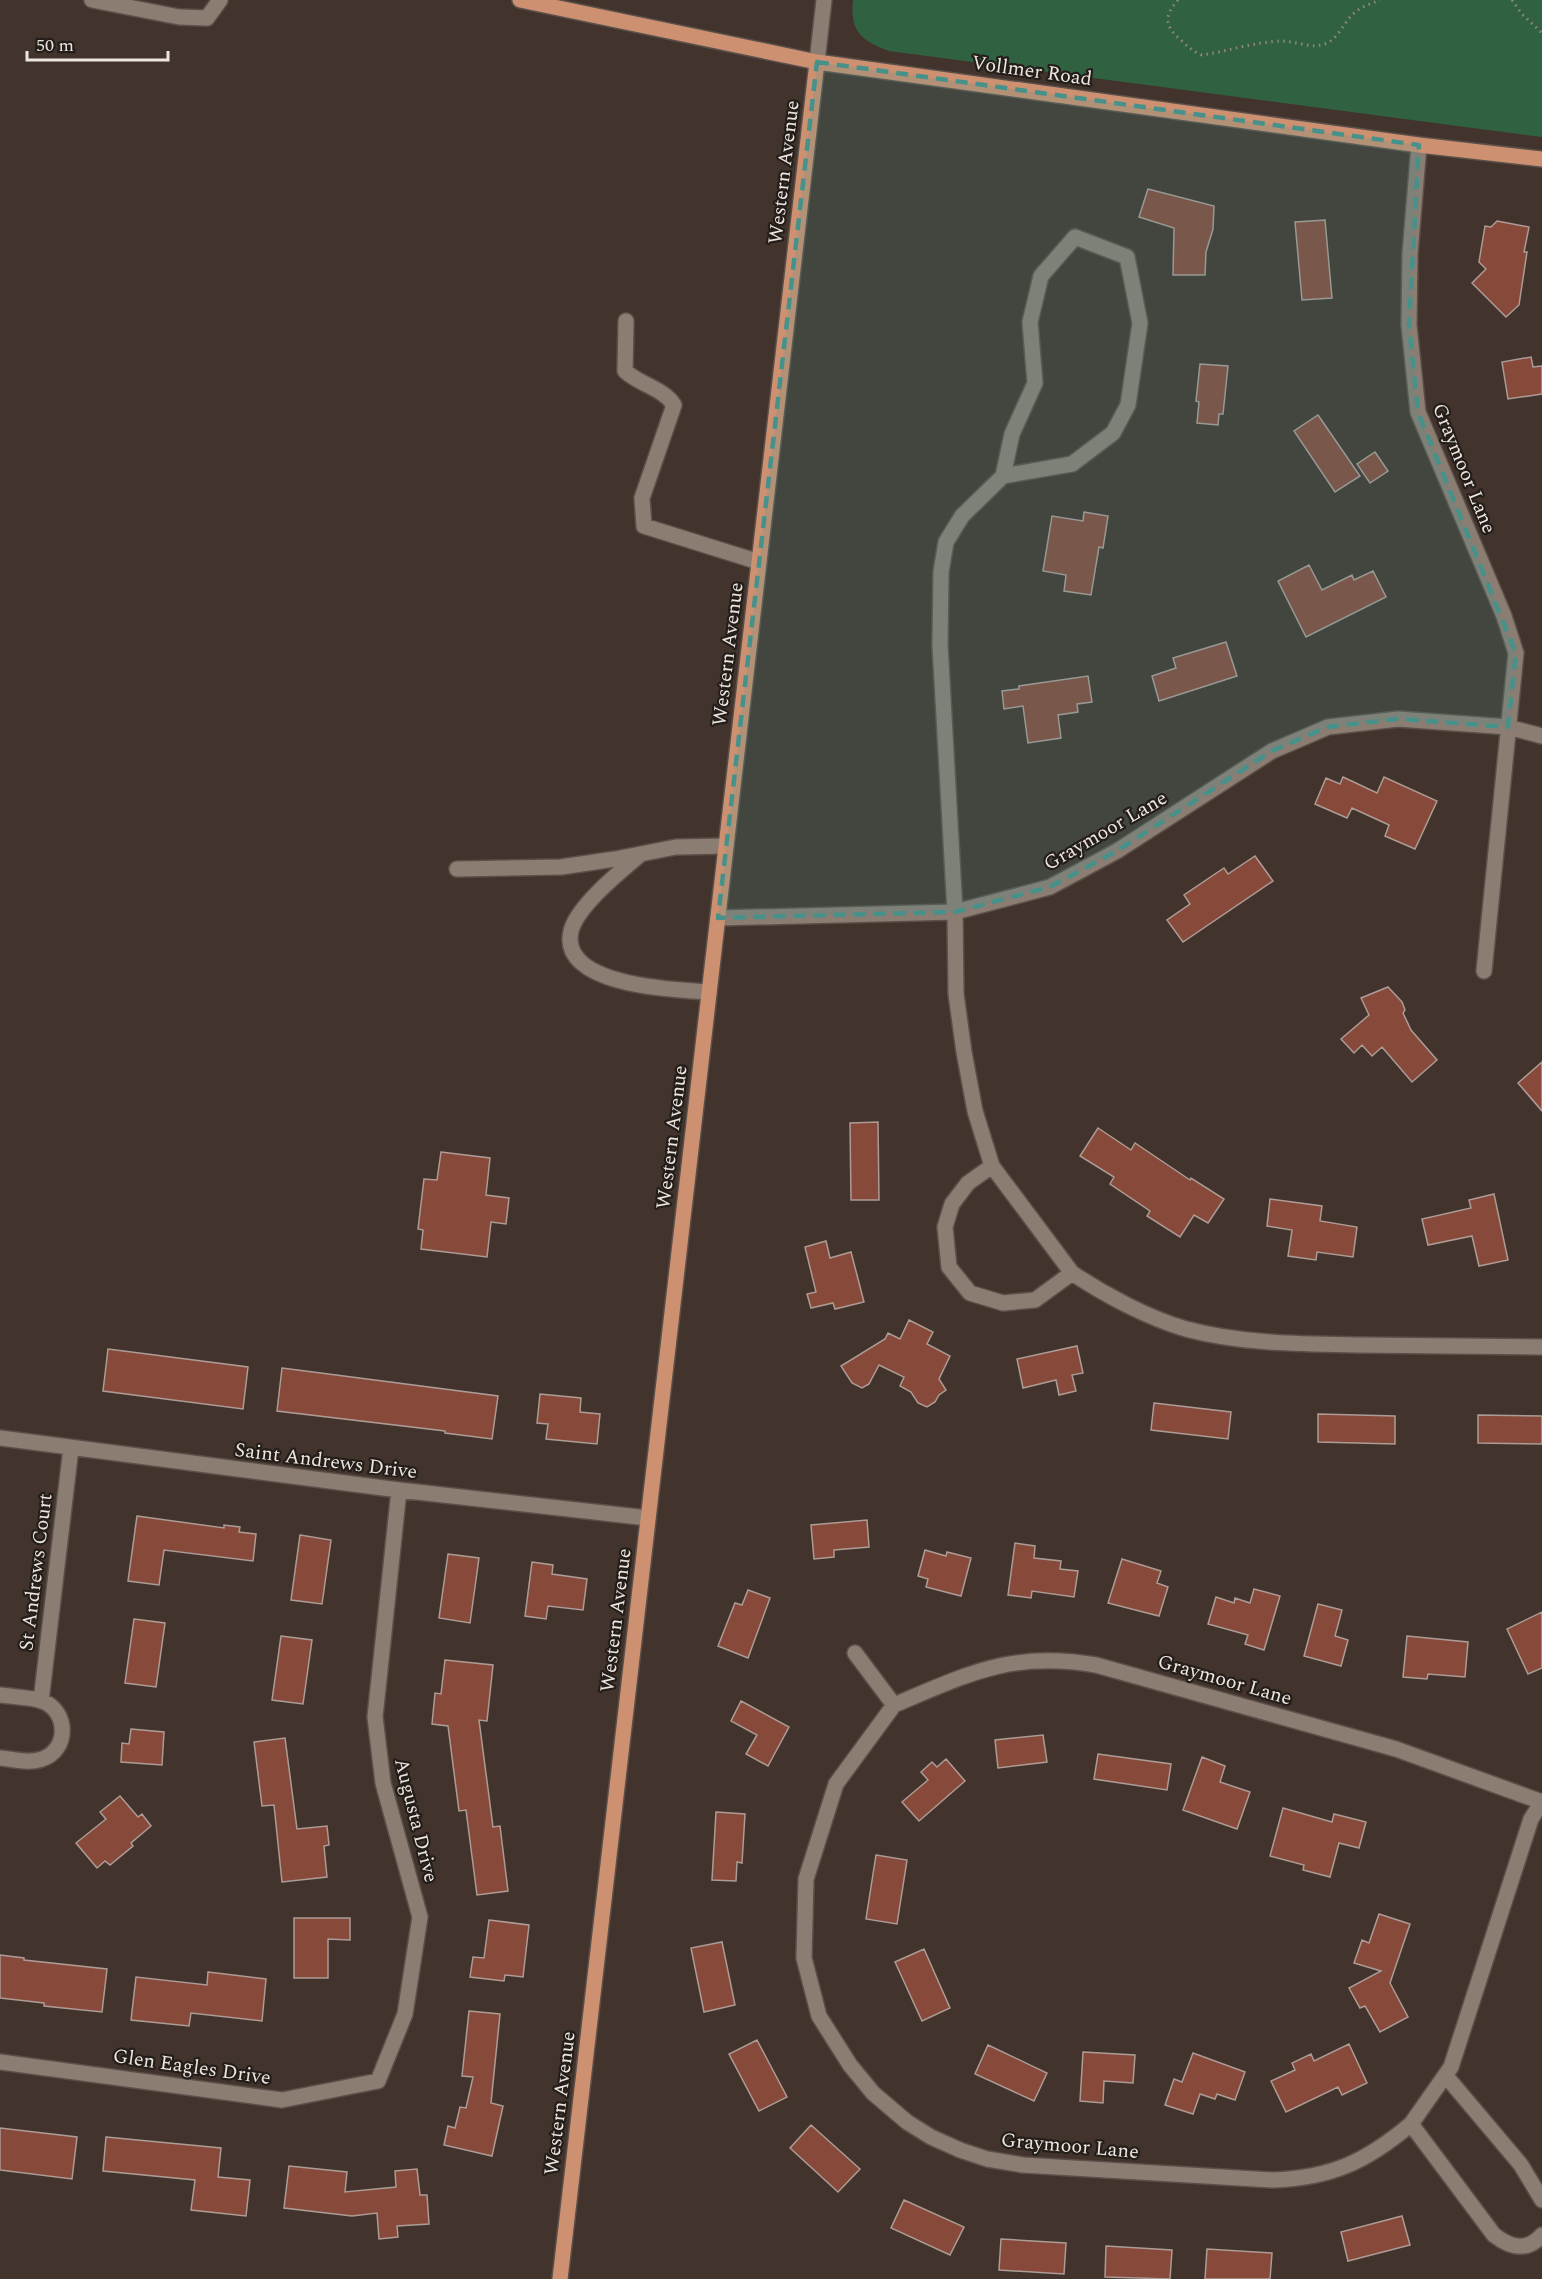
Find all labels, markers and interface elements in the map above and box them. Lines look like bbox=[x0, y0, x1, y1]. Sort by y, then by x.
scale bar bbox=[27, 24, 168, 62]
text: 50 m bbox=[36, 32, 74, 59]
street label: Vollmer Road bbox=[970, 48, 1094, 94]
street label: Western Avenue bbox=[760, 98, 808, 246]
street label: Graymoor Lane bbox=[1424, 399, 1504, 538]
street label: Western Avenue bbox=[704, 580, 752, 728]
street label: Graymoor Lane bbox=[1038, 783, 1173, 878]
street label: Western Avenue bbox=[648, 1063, 696, 1211]
street label: Saint Andrews Drive bbox=[233, 1435, 419, 1487]
street label: St Andrews Court bbox=[11, 1492, 61, 1653]
street label: Western Avenue bbox=[592, 1546, 640, 1694]
street label: Graymoor Lane bbox=[1154, 1646, 1295, 1713]
street label: Augusta Drive bbox=[386, 1755, 446, 1886]
street label: Western Avenue bbox=[536, 2029, 584, 2177]
street label: Glen Eagles Drive bbox=[111, 2041, 273, 2093]
street label: Graymoor Lane bbox=[1000, 2125, 1140, 2167]

